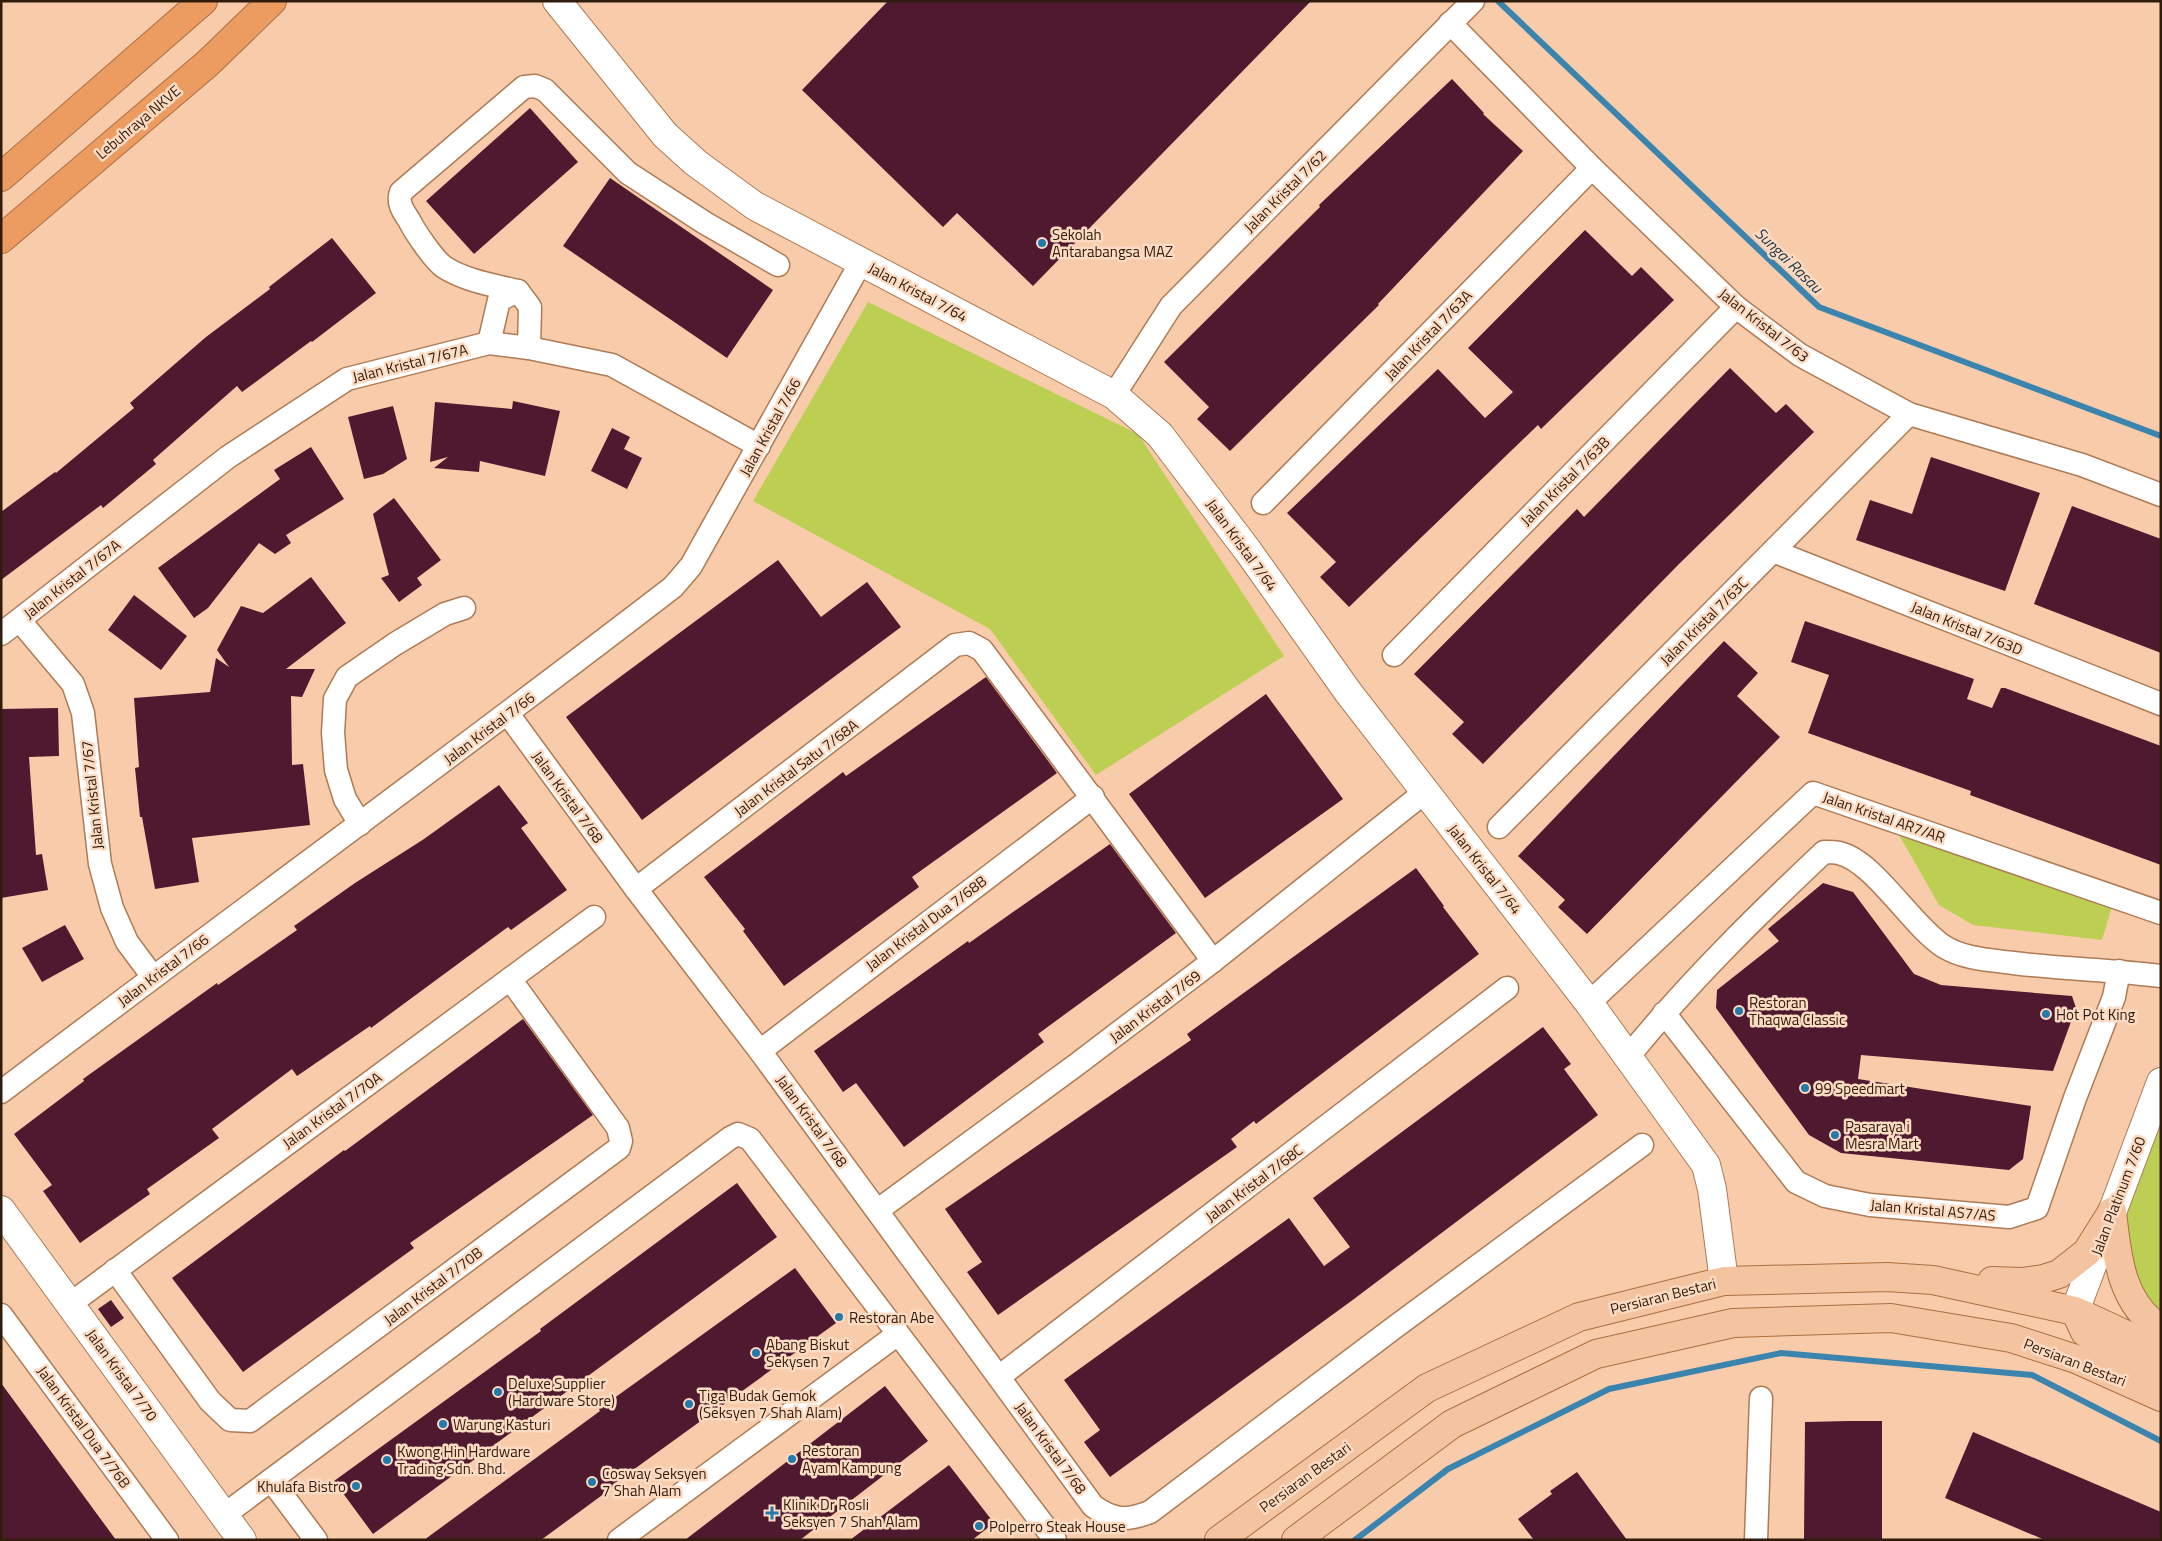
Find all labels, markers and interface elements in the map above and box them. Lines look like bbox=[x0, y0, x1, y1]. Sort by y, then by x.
street label: Lebuhraya NKVE bbox=[90, 79, 186, 165]
street label: Jalan Kristal 7/62 bbox=[1238, 144, 1332, 238]
water label: Sungai Rasau bbox=[1750, 221, 1829, 299]
place label: Sekolah Antarabangsa MAZ bbox=[1052, 223, 1173, 263]
marker: Sekolah Antarabangsa MAZ bbox=[1036, 237, 1048, 249]
street label: Jalan Kristal 7/64 bbox=[864, 256, 972, 328]
street label: Jalan Kristal 7/63 bbox=[1714, 282, 1814, 368]
street label: Jalan Kristal 7/63A bbox=[1379, 285, 1477, 385]
street label: Jalan Kristal 7/67A bbox=[350, 338, 470, 388]
street label: Jalan Kristal 7/66 bbox=[734, 374, 806, 480]
street label: Jalan Kristal 7/63B bbox=[1515, 431, 1615, 531]
street label: Jalan Kristal 7/64 bbox=[1201, 494, 1283, 596]
street label: Jalan Kristal 7/67A bbox=[18, 534, 126, 624]
street label: Jalan Kristal 7/63C bbox=[1654, 571, 1754, 671]
street label: Jalan Kristal 7/63D bbox=[1908, 595, 2026, 661]
street label: Jalan Kristal 7/66 bbox=[439, 686, 539, 770]
street label: Jalan Kristal Satu 7/68A bbox=[729, 714, 863, 822]
street label: Jalan Kristal 7/67 bbox=[75, 740, 109, 850]
street label: Jalan Kristal 7/68 bbox=[527, 746, 609, 848]
street label: Jalan Kristal AR7/AR bbox=[1820, 785, 1948, 849]
street label: Jalan Kristal 7/64 bbox=[1442, 819, 1528, 919]
street label: Jalan Kristal Dua 7/68B bbox=[860, 870, 992, 976]
street label: Jalan Kristal 7/66 bbox=[113, 928, 213, 1012]
street label: Jalan Kristal 7/69 bbox=[1105, 964, 1205, 1048]
place label: Restoran Thaqwa Classic bbox=[1749, 991, 1845, 1031]
place label: Hot Pot King bbox=[2056, 1003, 2136, 1026]
marker: Restoran Thaqwa Classic bbox=[1733, 1005, 1745, 1017]
marker: Hot Pot King bbox=[2040, 1008, 2052, 1020]
street label: Jalan Kristal 7/70A bbox=[278, 1066, 387, 1154]
street label: Jalan Kristal 7/68 bbox=[771, 1070, 853, 1172]
place label: 99 Speedmart bbox=[1815, 1077, 1905, 1100]
marker: 99 Speedmart bbox=[1799, 1082, 1811, 1094]
place label: Pasaraya i Mesra Mart bbox=[1845, 1115, 1919, 1155]
marker: Pasaraya i Mesra Mart bbox=[1829, 1129, 1841, 1141]
street label: Jalan Platinum 7/60 bbox=[2085, 1133, 2151, 1259]
street label: Jalan Kristal 7/68C bbox=[1200, 1139, 1308, 1227]
street label: Jalan Kristal AS7/AS bbox=[1869, 1193, 1997, 1227]
street label: Jalan Kristal 7/70B bbox=[379, 1241, 487, 1331]
street label: Persiaran Bestari bbox=[1608, 1272, 1718, 1320]
place label: Restoran Abe bbox=[849, 1306, 934, 1329]
marker: Restoran Abe bbox=[833, 1311, 845, 1323]
street label: Jalan Kristal 7/70 bbox=[81, 1324, 163, 1426]
street label: Persiaran Bestari bbox=[2020, 1332, 2130, 1392]
place label: Abang Biskut Sekysen 7 bbox=[766, 1333, 850, 1373]
marker: Abang Biskut Sekysen 7 bbox=[750, 1347, 762, 1359]
street label: Jalan Kristal Dua 7/76B bbox=[32, 1361, 136, 1493]
place label: Deluxe Supplier (Hardware Store) bbox=[508, 1372, 615, 1412]
place label: Tiga Budak Gemok (Seksyen 7 Shah Alam) bbox=[699, 1384, 842, 1424]
marker: Deluxe Supplier (Hardware Store) bbox=[492, 1386, 504, 1398]
street label: Jalan Kristal 7/68 bbox=[1010, 1397, 1092, 1499]
marker: Tiga Budak Gemok (Seksyen 7 Shah Alam) bbox=[683, 1398, 695, 1410]
place label: Warung Kasturi bbox=[453, 1413, 551, 1436]
marker: Warung Kasturi bbox=[437, 1418, 449, 1430]
street label: Persiaran Bestari bbox=[1254, 1436, 1356, 1518]
place label: Restoran Ayam Kampung bbox=[802, 1439, 902, 1479]
place label: Kwong Hin Hardware Trading Sdn. Bhd. bbox=[397, 1440, 530, 1480]
marker: Restoran Ayam Kampung bbox=[786, 1453, 798, 1465]
marker: Kwong Hin Hardware Trading Sdn. Bhd. bbox=[381, 1454, 393, 1466]
place label: Cosway Seksyen 7 Shah Alam bbox=[602, 1462, 707, 1502]
place label: Khulafa Bistro bbox=[257, 1475, 346, 1498]
marker: Cosway Seksyen 7 Shah Alam bbox=[586, 1476, 598, 1488]
marker: Khulafa Bistro bbox=[350, 1480, 362, 1492]
place label: Klinik Dr Rosli Seksyen 7 Shah Alam bbox=[783, 1493, 918, 1533]
marker: Klinik Dr Rosli Seksyen 7 Shah Alam bbox=[765, 1506, 779, 1520]
place label: Polperro Steak House bbox=[989, 1515, 1125, 1538]
marker: Polperro Steak House bbox=[973, 1520, 985, 1532]

